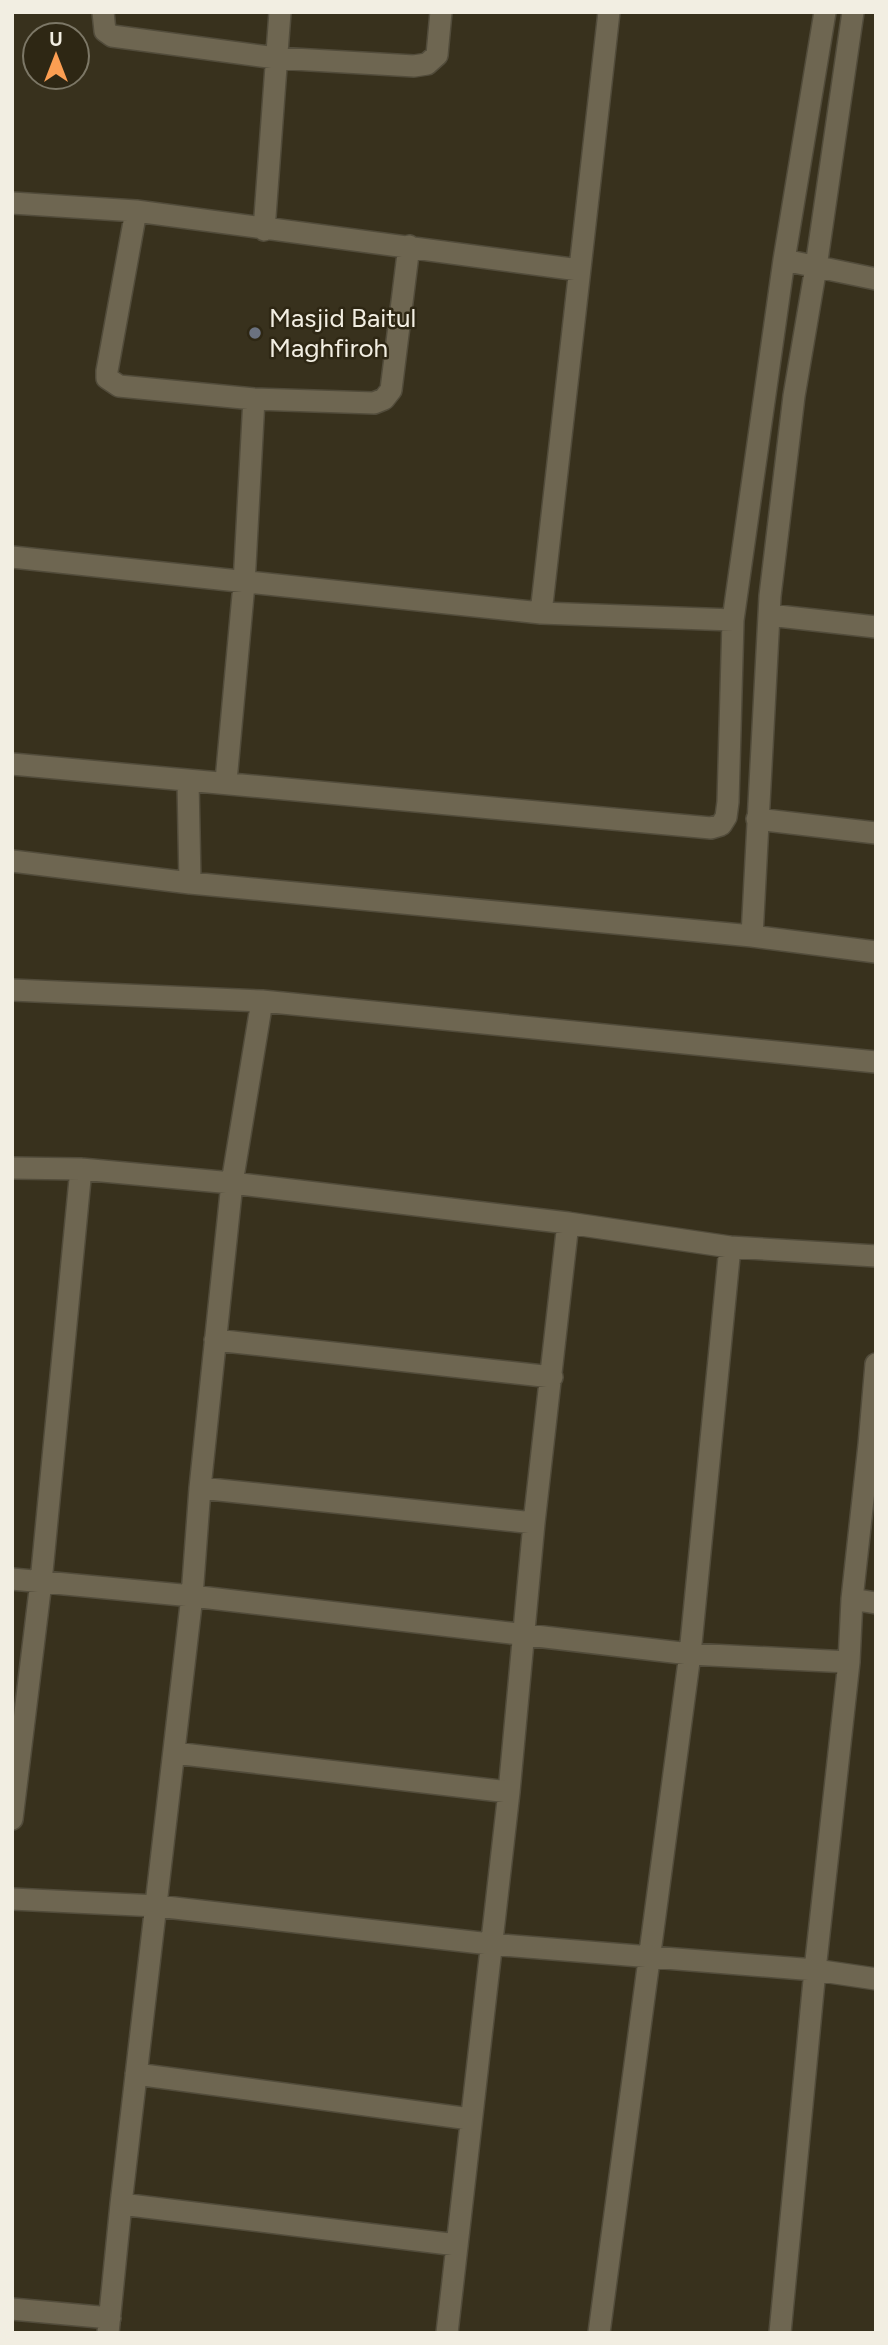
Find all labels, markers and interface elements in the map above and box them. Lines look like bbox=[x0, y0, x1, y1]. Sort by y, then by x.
north arrow bbox=[21, 21, 91, 91]
text: U bbox=[49, 28, 63, 51]
place label: Masjid Baitul Maghfiroh bbox=[269, 302, 416, 364]
marker: Masjid Baitul Maghfiroh bbox=[247, 325, 263, 341]

